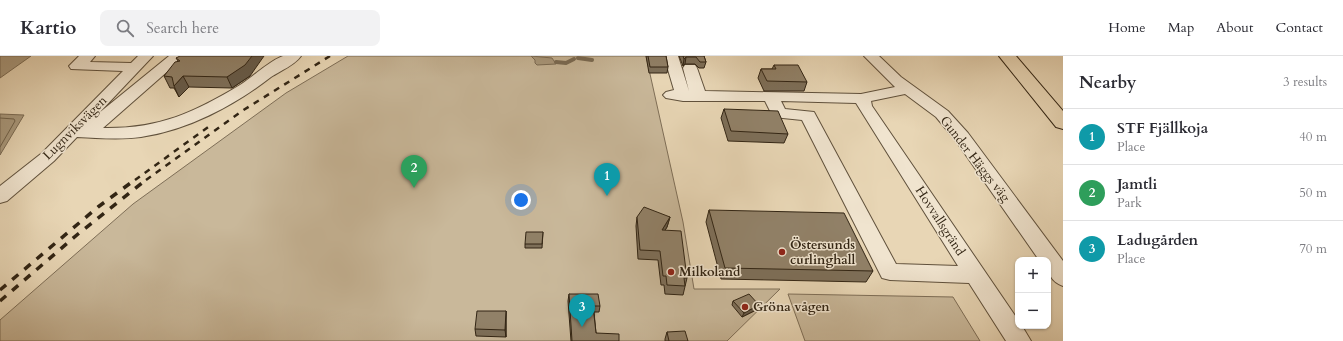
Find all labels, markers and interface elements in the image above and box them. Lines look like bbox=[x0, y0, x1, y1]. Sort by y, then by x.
search box bbox=[100, 10, 380, 46]
text: Kartio bbox=[20, 15, 76, 41]
icon: search bbox=[114, 17, 136, 39]
text: Search here bbox=[146, 18, 219, 38]
text: Home bbox=[1108, 18, 1146, 37]
text: Map bbox=[1168, 18, 1194, 37]
text: About bbox=[1216, 18, 1253, 37]
text: Contact bbox=[1275, 18, 1323, 37]
text: Nearby bbox=[1079, 71, 1136, 94]
text: 3 results bbox=[1283, 73, 1327, 91]
street label: Lugnviksvägen bbox=[39, 91, 112, 164]
street label: Gunder Häggs väg bbox=[936, 112, 1015, 206]
text: STF Fjällkoja bbox=[1117, 118, 1208, 138]
text: 1 bbox=[1089, 128, 1095, 146]
text: 40 m bbox=[1299, 128, 1327, 146]
text: Place bbox=[1117, 138, 1145, 156]
pin: 2 bbox=[401, 155, 427, 188]
pin: 1 bbox=[594, 163, 620, 196]
text: Jamtli bbox=[1117, 174, 1157, 194]
street label: Hovvallsgränd bbox=[911, 183, 969, 259]
text: 2 bbox=[1089, 184, 1095, 202]
text: 50 m bbox=[1299, 184, 1327, 202]
your location bbox=[511, 190, 531, 210]
text: Park bbox=[1117, 194, 1142, 212]
text: Ladugården bbox=[1117, 230, 1198, 250]
place label: Östersunds curlinghall bbox=[790, 236, 856, 269]
text: 3 bbox=[1089, 240, 1095, 258]
text: 70 m bbox=[1299, 240, 1327, 258]
marker: Östersunds curlinghall bbox=[777, 247, 787, 257]
text: Place bbox=[1117, 250, 1145, 268]
map controls bbox=[1015, 257, 1051, 329]
button: + bbox=[1015, 257, 1051, 293]
place label: Milkoland bbox=[679, 263, 741, 281]
marker: Milkoland bbox=[666, 267, 676, 277]
button: − bbox=[1015, 293, 1051, 329]
pin: 3 bbox=[569, 294, 595, 327]
place label: Gröna vågen bbox=[753, 298, 830, 316]
marker: Gröna vågen bbox=[740, 302, 750, 312]

